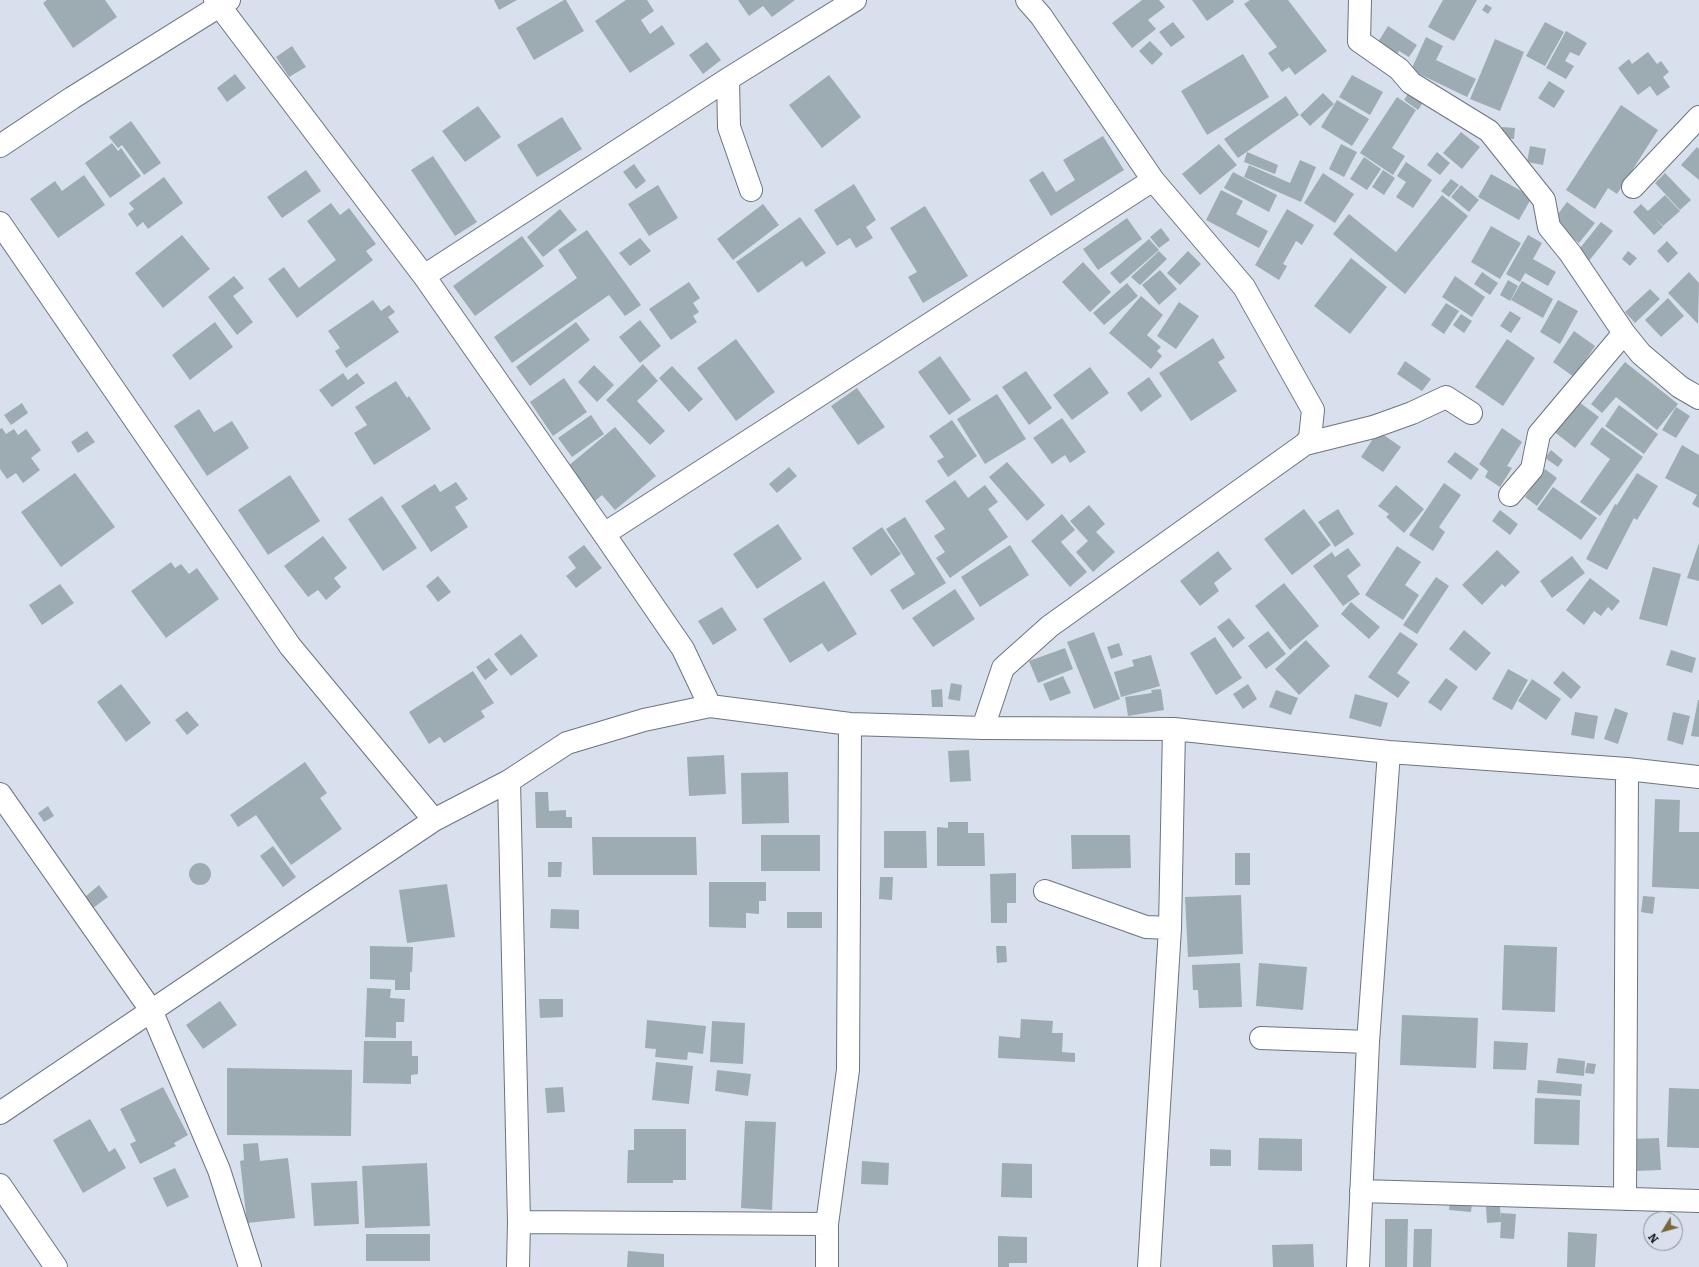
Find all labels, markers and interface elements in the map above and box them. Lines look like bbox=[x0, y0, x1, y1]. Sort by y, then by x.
north arrow bbox=[1643, 1211, 1683, 1251]
text: N bbox=[1646, 1231, 1662, 1245]

